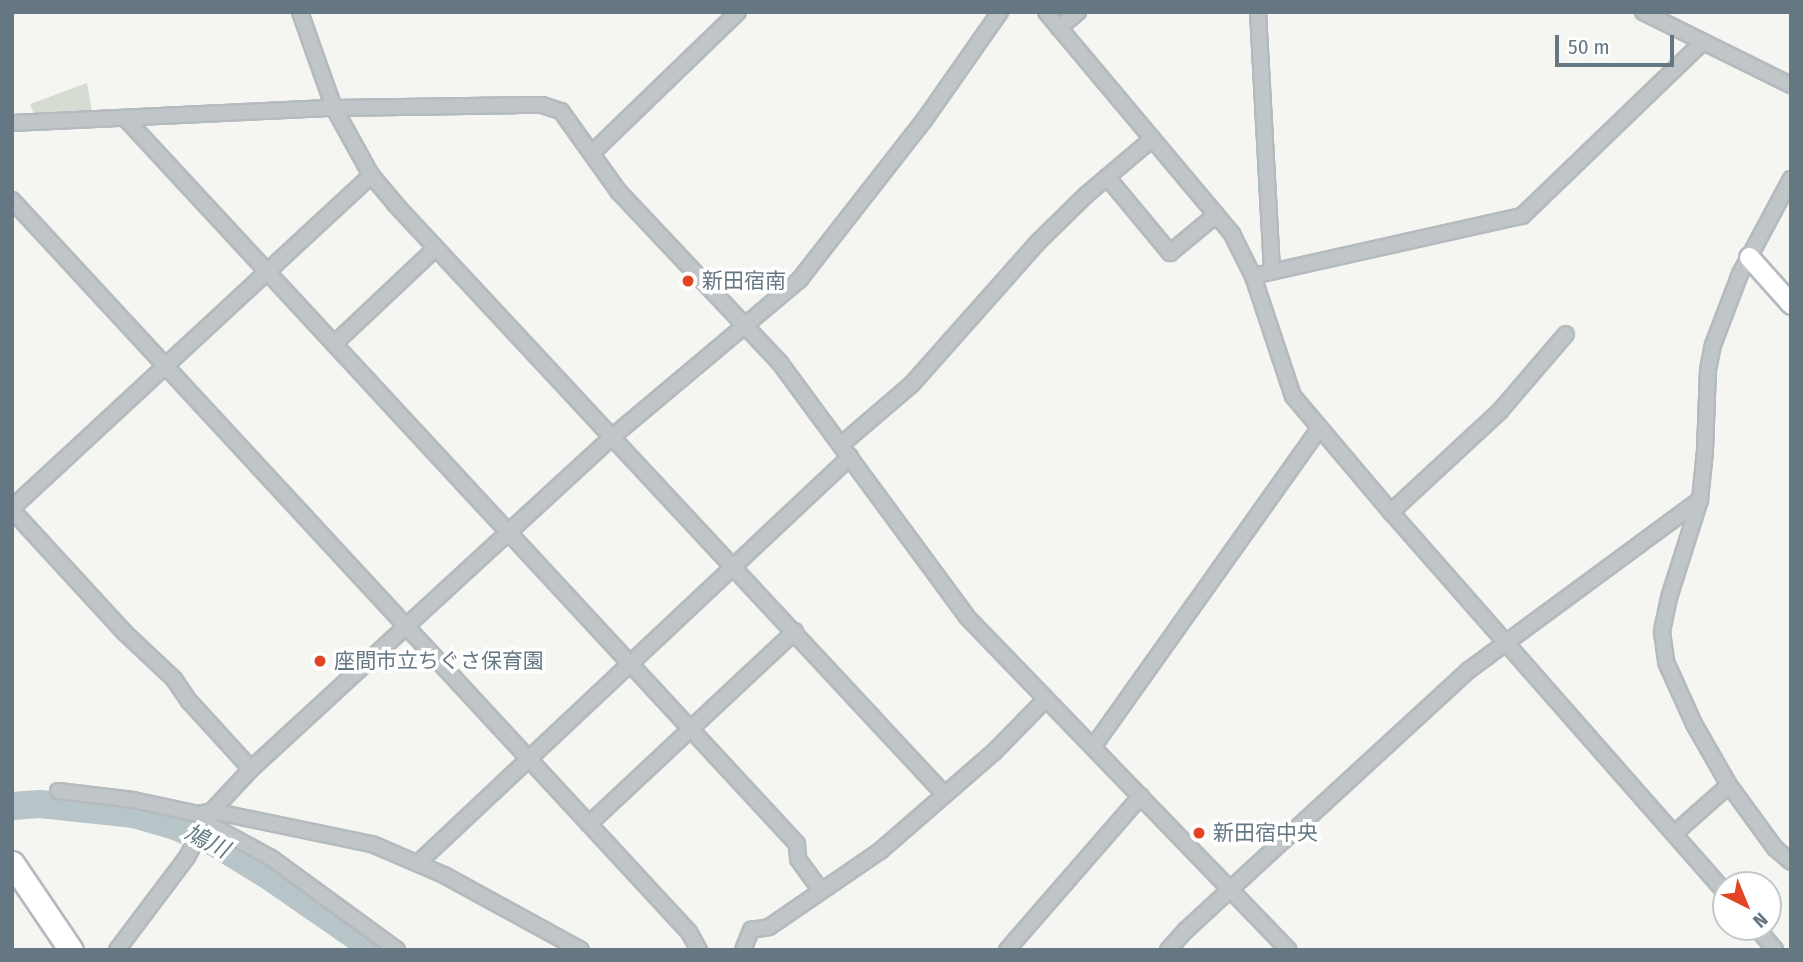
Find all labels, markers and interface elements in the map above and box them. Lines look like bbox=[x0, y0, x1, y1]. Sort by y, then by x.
scale bar bbox=[1558, 21, 1677, 65]
text: 50 m bbox=[1568, 34, 1610, 60]
place label: 新田宿南 bbox=[702, 268, 786, 294]
marker: 新田宿南 bbox=[680, 273, 696, 289]
place label: 座間市立ちぐさ保育園 bbox=[334, 648, 544, 674]
marker: 座間市立ちぐさ保育園 bbox=[312, 653, 328, 669]
water label: 鳩川 bbox=[180, 819, 234, 863]
place label: 新田宿中央 bbox=[1213, 820, 1318, 846]
marker: 新田宿中央 bbox=[1191, 825, 1207, 841]
north arrow bbox=[1712, 871, 1782, 941]
text: N bbox=[1748, 908, 1772, 933]

